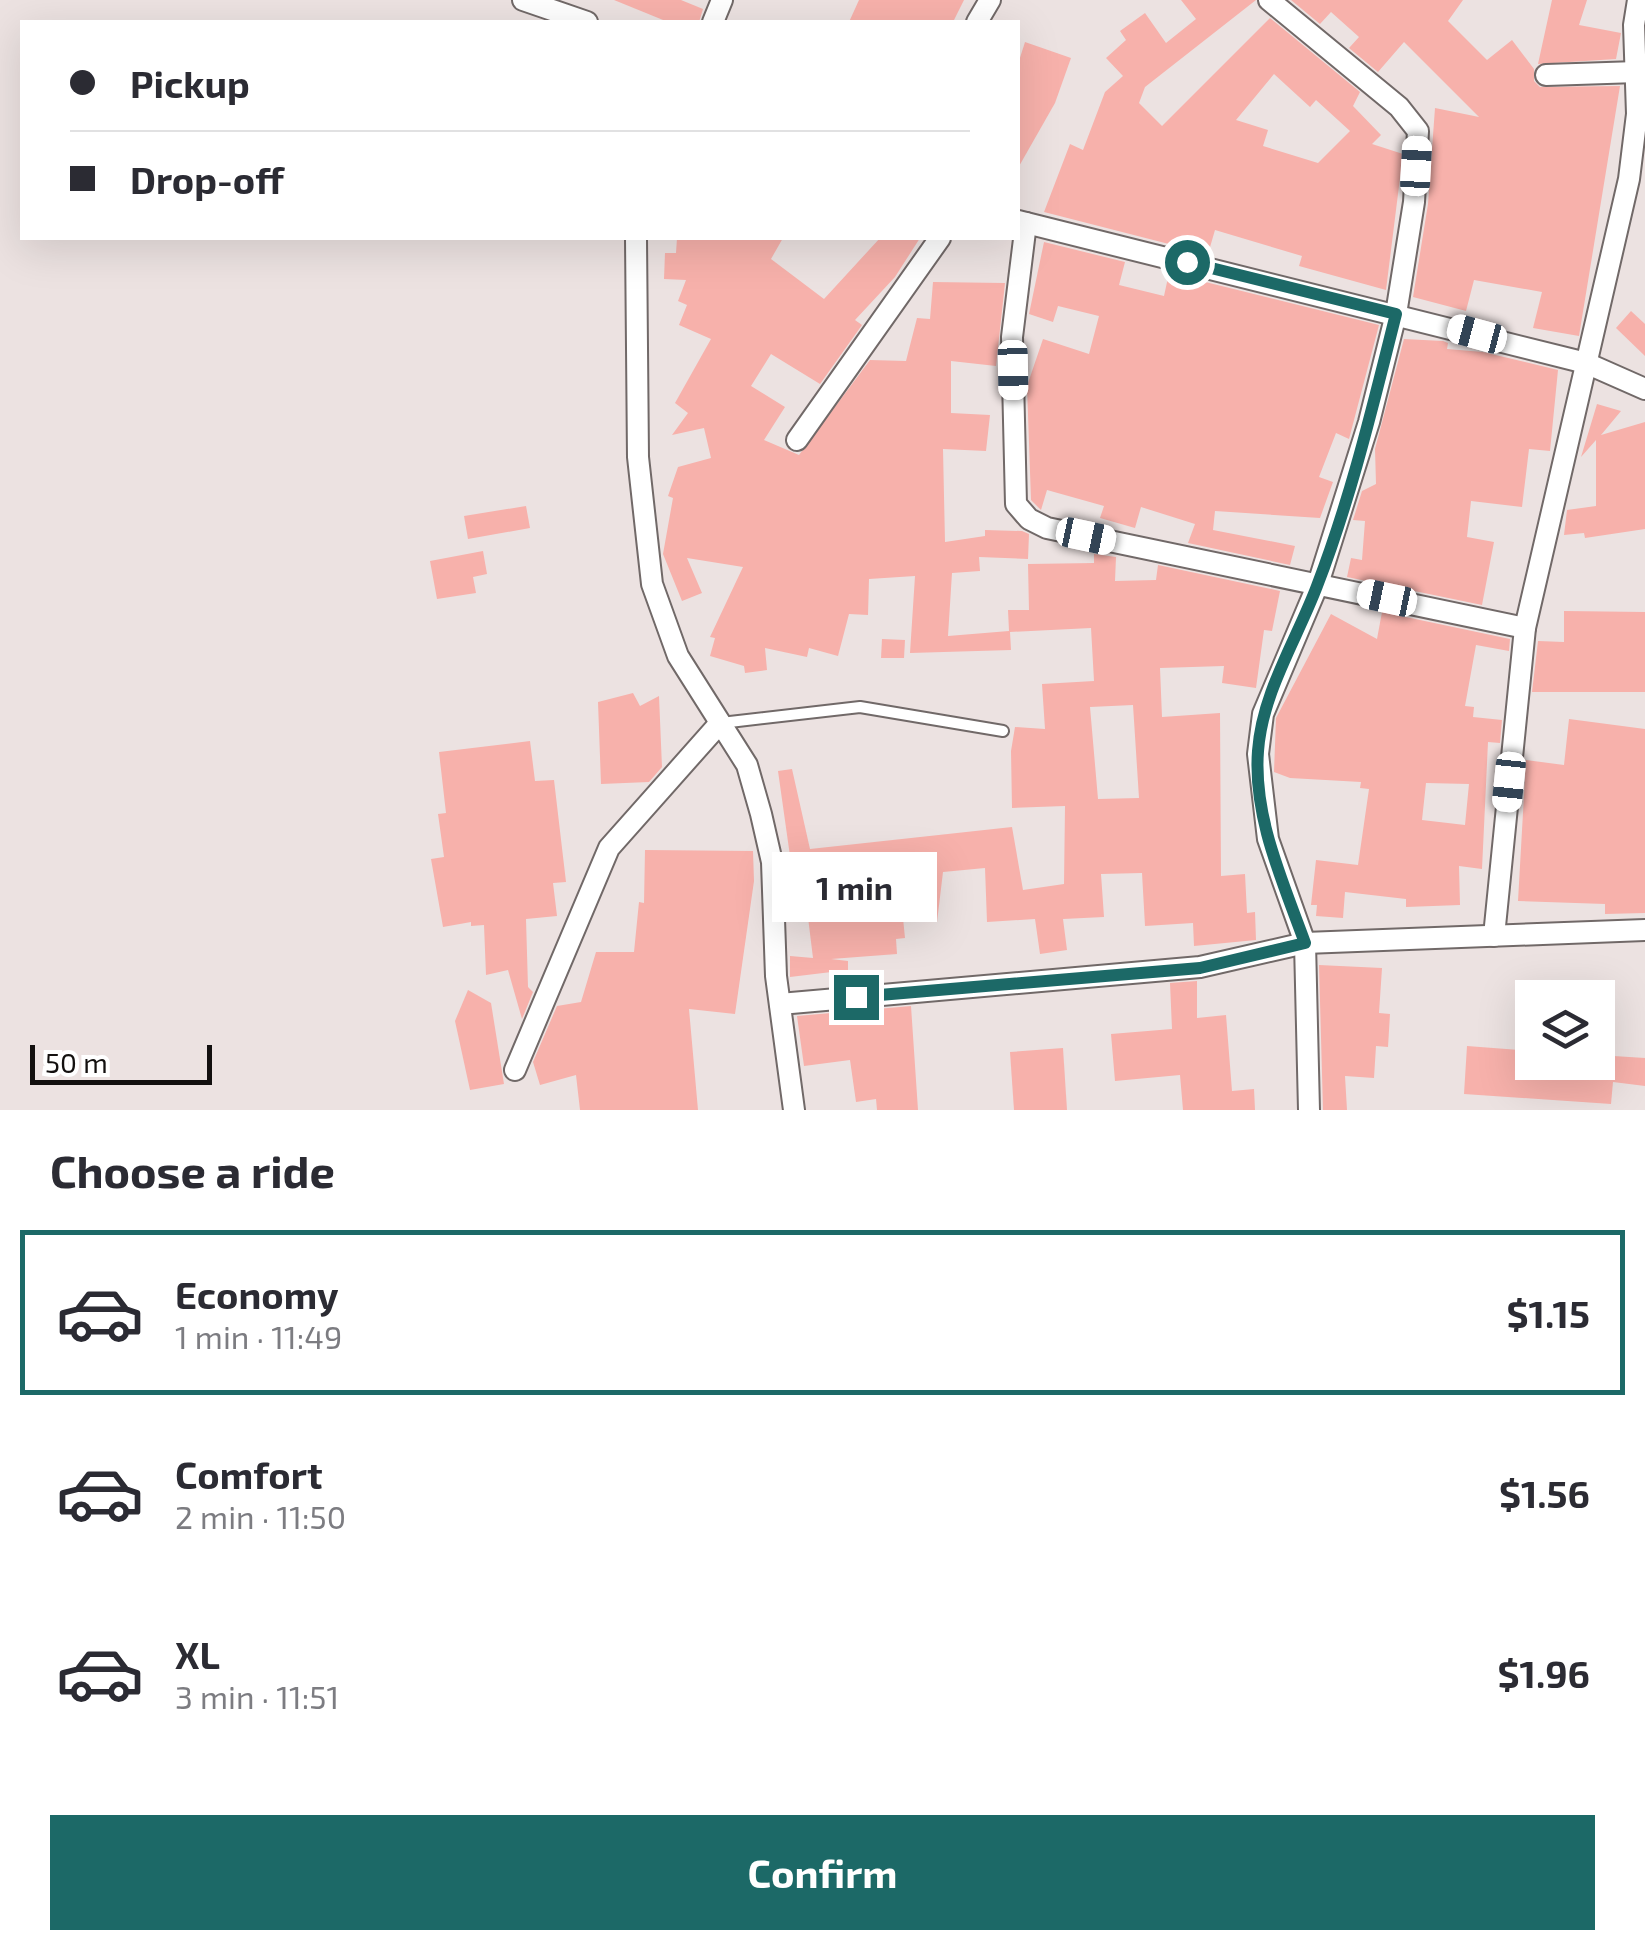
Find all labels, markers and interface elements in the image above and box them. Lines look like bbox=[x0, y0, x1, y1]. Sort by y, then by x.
text: Pickup bbox=[130, 60, 250, 106]
car bbox=[1399, 135, 1433, 197]
text: Drop-off bbox=[130, 156, 284, 202]
route start bbox=[1165, 240, 1210, 285]
car bbox=[1444, 312, 1510, 356]
car bbox=[997, 340, 1029, 400]
car bbox=[1054, 515, 1118, 557]
car bbox=[1355, 577, 1419, 619]
car bbox=[1491, 751, 1527, 813]
callout: 1 min bbox=[774, 852, 938, 922]
text: 1 min bbox=[816, 868, 893, 906]
route end bbox=[834, 975, 879, 1020]
map controls bbox=[1515, 980, 1615, 1080]
button: layers bbox=[1515, 980, 1615, 1080]
scale bar bbox=[30, 1040, 212, 1084]
text: 50 m bbox=[45, 1045, 108, 1079]
text: Choose a ride bbox=[50, 1143, 335, 1197]
icon: car bbox=[55, 1268, 145, 1358]
text: Economy bbox=[175, 1271, 339, 1317]
text: $1.15 bbox=[1507, 1290, 1590, 1336]
text: 1 min · 11:49 bbox=[175, 1317, 342, 1355]
icon: car bbox=[55, 1448, 145, 1538]
text: Comfort bbox=[175, 1451, 323, 1497]
text: $1.56 bbox=[1499, 1470, 1590, 1516]
text: 2 min · 11:50 bbox=[175, 1497, 346, 1535]
icon: car bbox=[55, 1628, 145, 1718]
text: XL bbox=[175, 1631, 220, 1677]
text: $1.96 bbox=[1497, 1650, 1590, 1696]
text: 3 min · 11:51 bbox=[175, 1677, 339, 1715]
button: Confirm bbox=[50, 1815, 1595, 1930]

